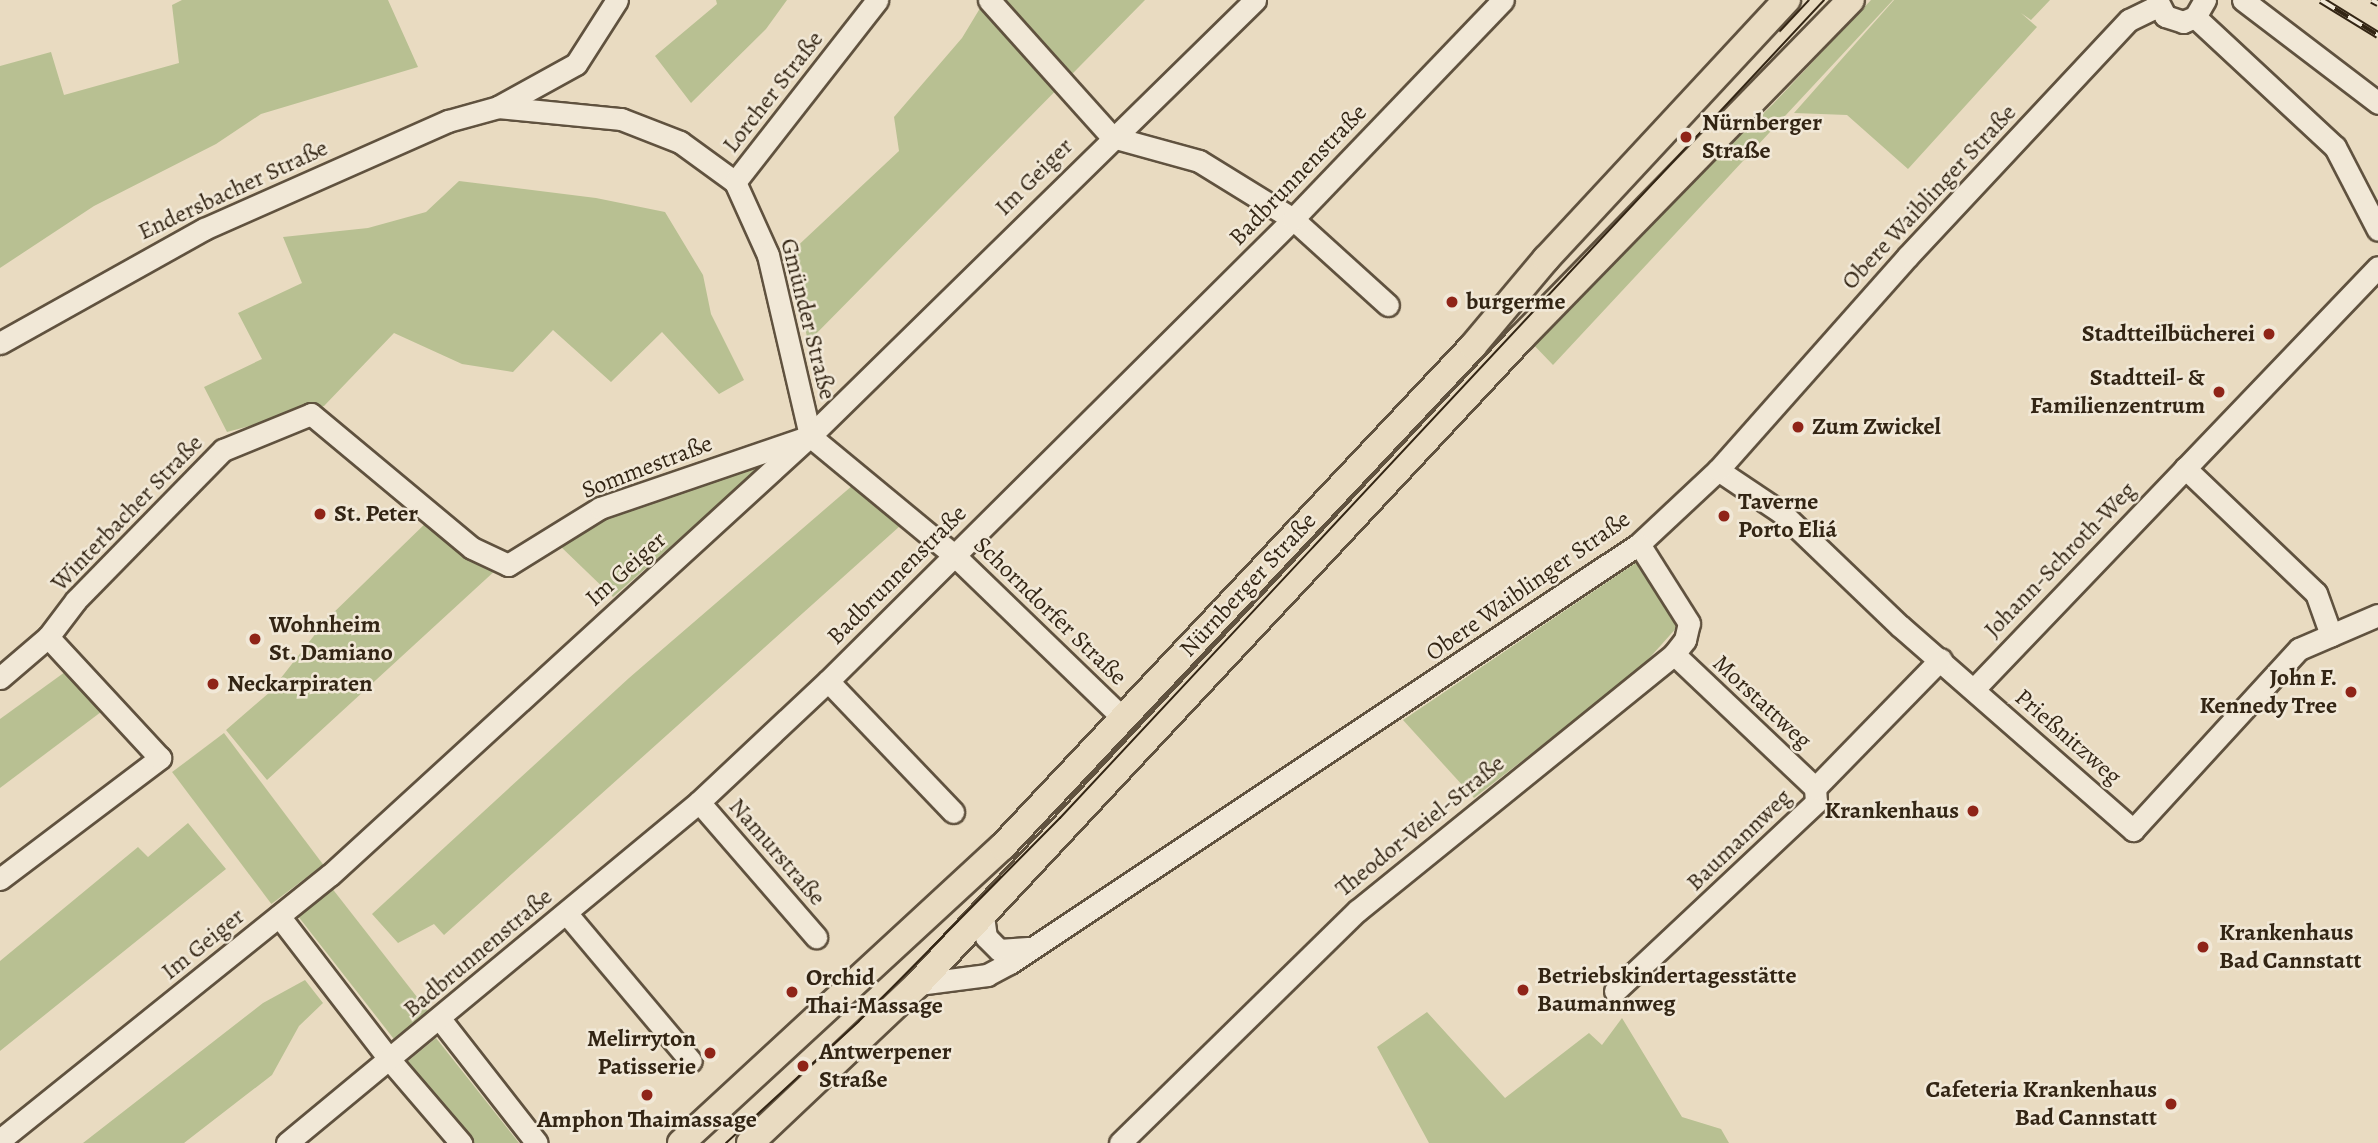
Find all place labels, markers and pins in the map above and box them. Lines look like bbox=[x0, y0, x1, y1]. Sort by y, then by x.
place label: Nürnberger Straße bbox=[1702, 109, 1822, 165]
marker: Nürnberger Straße bbox=[1676, 127, 1696, 147]
place label: burgerme bbox=[1466, 288, 1566, 316]
marker: burgerme bbox=[1444, 294, 1460, 310]
place label: Stadtteilbücherei bbox=[2082, 320, 2255, 348]
marker: Stadtteilbücherei bbox=[2261, 326, 2277, 342]
place label: Stadtteil- & Familienzentrum bbox=[2030, 364, 2205, 420]
marker: Stadtteil- & Familienzentrum bbox=[2211, 384, 2227, 400]
place label: Zum Zwickel bbox=[1812, 413, 1941, 441]
marker: Zum Zwickel bbox=[1790, 419, 1806, 435]
place label: Taverne Porto Eliá bbox=[1738, 488, 1837, 544]
place label: St. Peter bbox=[334, 500, 419, 528]
marker: St. Peter bbox=[312, 506, 328, 522]
marker: Taverne Porto Eliá bbox=[1716, 508, 1732, 524]
place label: Wohnheim St. Damiano bbox=[269, 611, 393, 667]
marker: Wohnheim St. Damiano bbox=[247, 631, 263, 647]
place label: John F. Kennedy Tree bbox=[2200, 664, 2337, 720]
place label: Neckarpiraten bbox=[227, 670, 372, 698]
marker: Neckarpiraten bbox=[205, 676, 221, 692]
marker: John F. Kennedy Tree bbox=[2343, 684, 2359, 700]
place label: Krankenhaus bbox=[1825, 797, 1959, 825]
marker: Krankenhaus bbox=[1965, 803, 1981, 819]
place label: Krankenhaus Bad Cannstatt bbox=[2219, 919, 2361, 975]
marker: Krankenhaus Bad Cannstatt bbox=[2193, 937, 2213, 957]
place label: Betriebskindertagesstätte Baumannweg bbox=[1537, 962, 1797, 1018]
place label: Orchid Thai-Massage bbox=[806, 964, 943, 1020]
marker: Betriebskindertagesstätte Baumannweg bbox=[1515, 982, 1531, 998]
marker: Orchid Thai-Massage bbox=[784, 984, 800, 1000]
place label: Melirryton Patisserie bbox=[587, 1025, 696, 1081]
place label: Antwerpener Straße bbox=[819, 1038, 952, 1094]
marker: Melirryton Patisserie bbox=[702, 1045, 718, 1061]
marker: Antwerpener Straße bbox=[793, 1056, 813, 1076]
place label: Cafeteria Krankenhaus Bad Cannstatt bbox=[1925, 1076, 2157, 1132]
marker: Amphon Thaimassage bbox=[639, 1087, 655, 1103]
marker: Cafeteria Krankenhaus Bad Cannstatt bbox=[2163, 1096, 2179, 1112]
place label: Amphon Thaimassage bbox=[537, 1106, 757, 1134]

